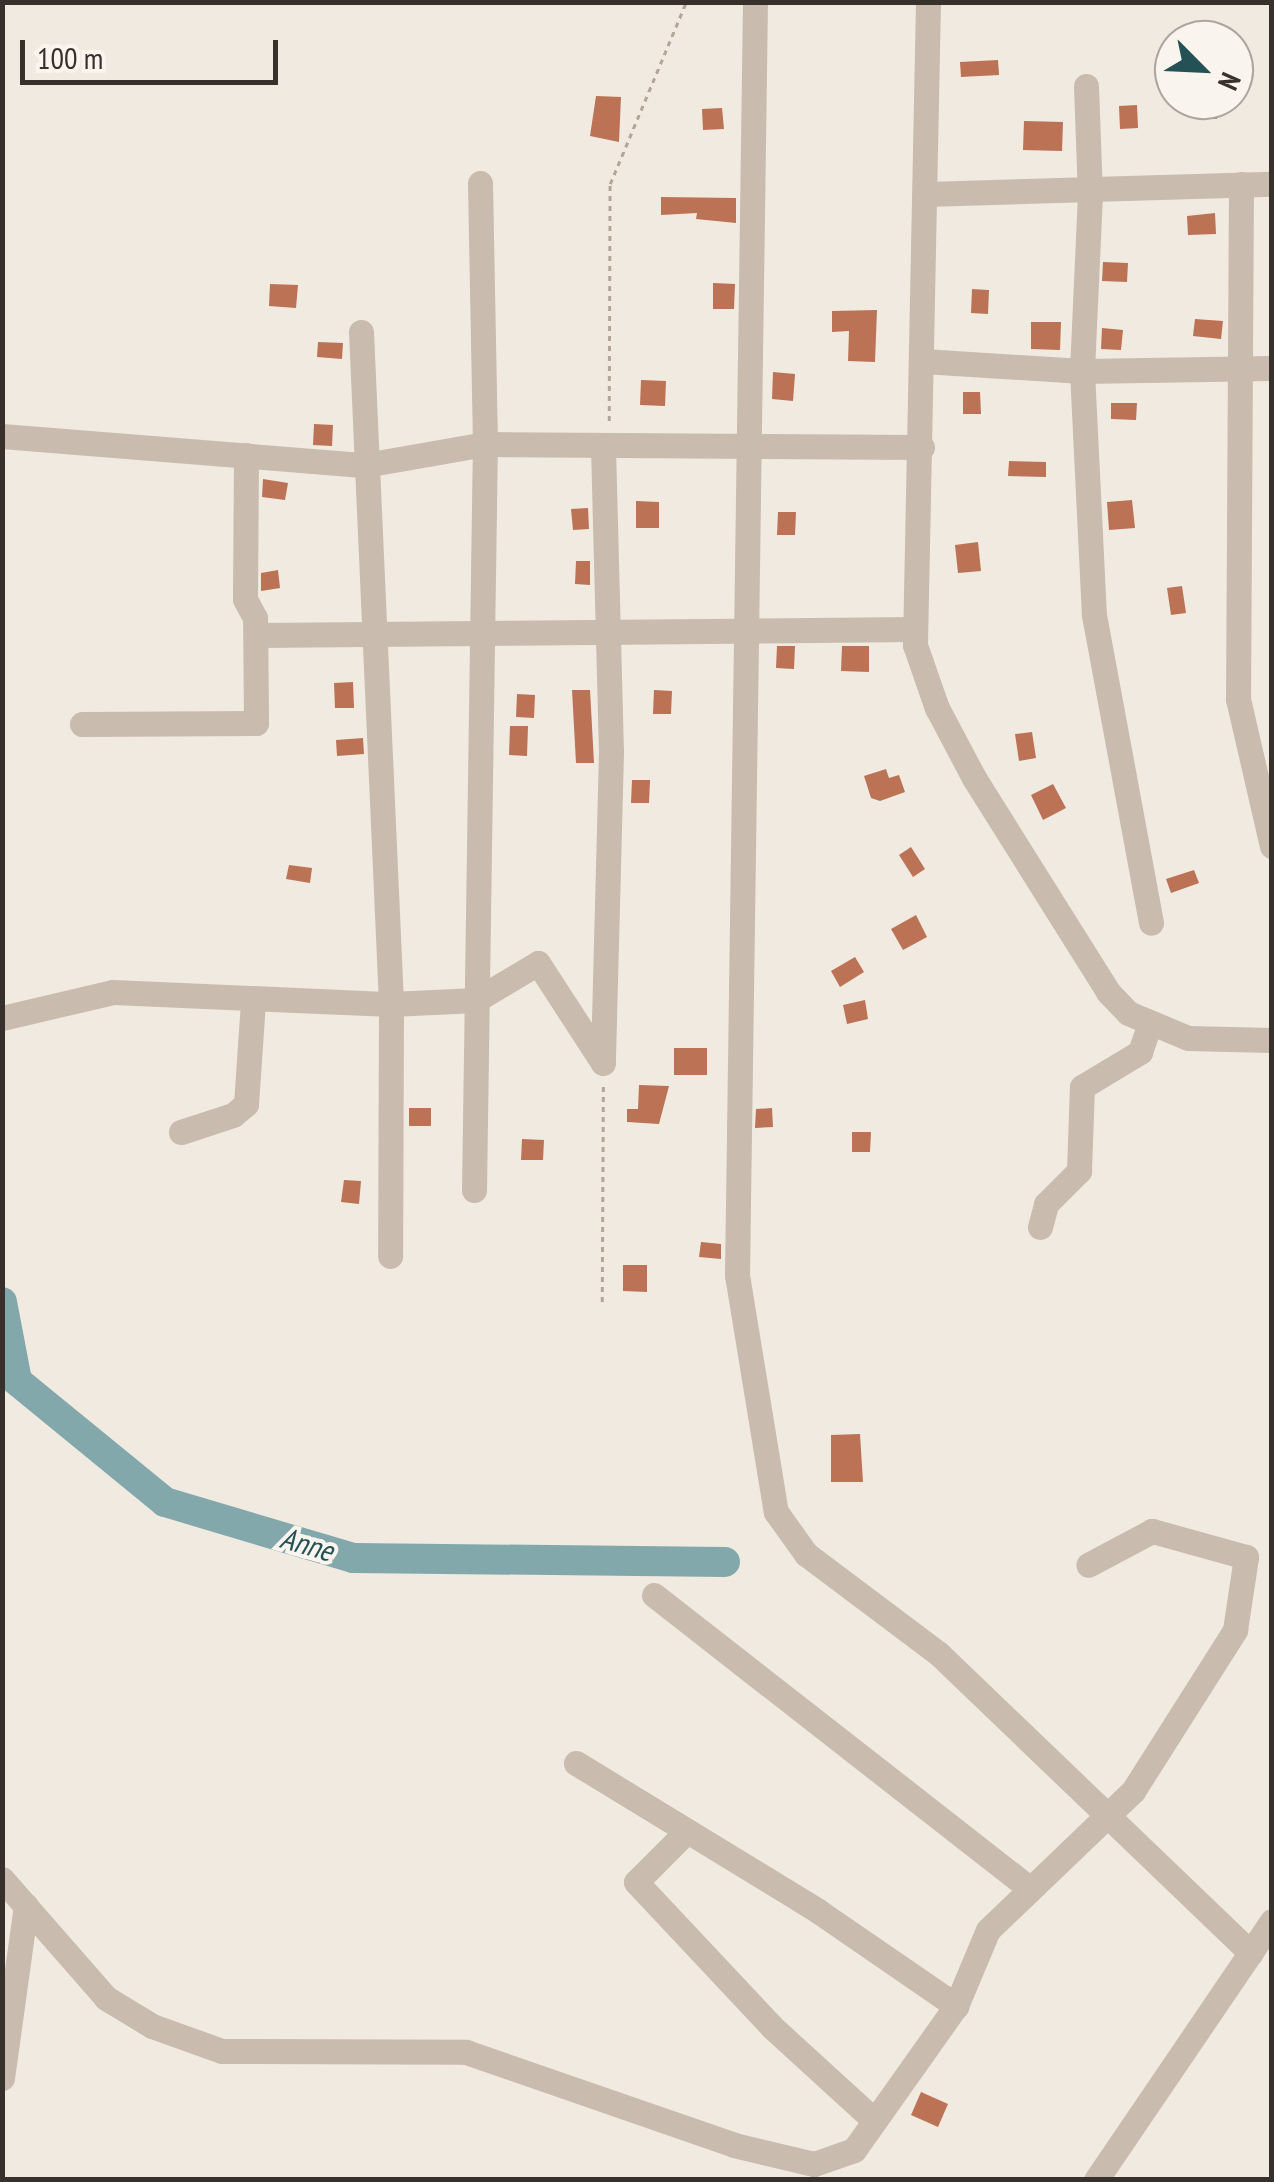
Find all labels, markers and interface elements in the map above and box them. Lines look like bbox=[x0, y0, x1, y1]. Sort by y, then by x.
scale bar bbox=[25, 20, 282, 82]
north arrow bbox=[1154, 20, 1254, 120]
text: 100 m bbox=[37, 38, 103, 77]
text: N bbox=[1210, 67, 1250, 96]
water label: Anne bbox=[277, 1519, 337, 1569]

